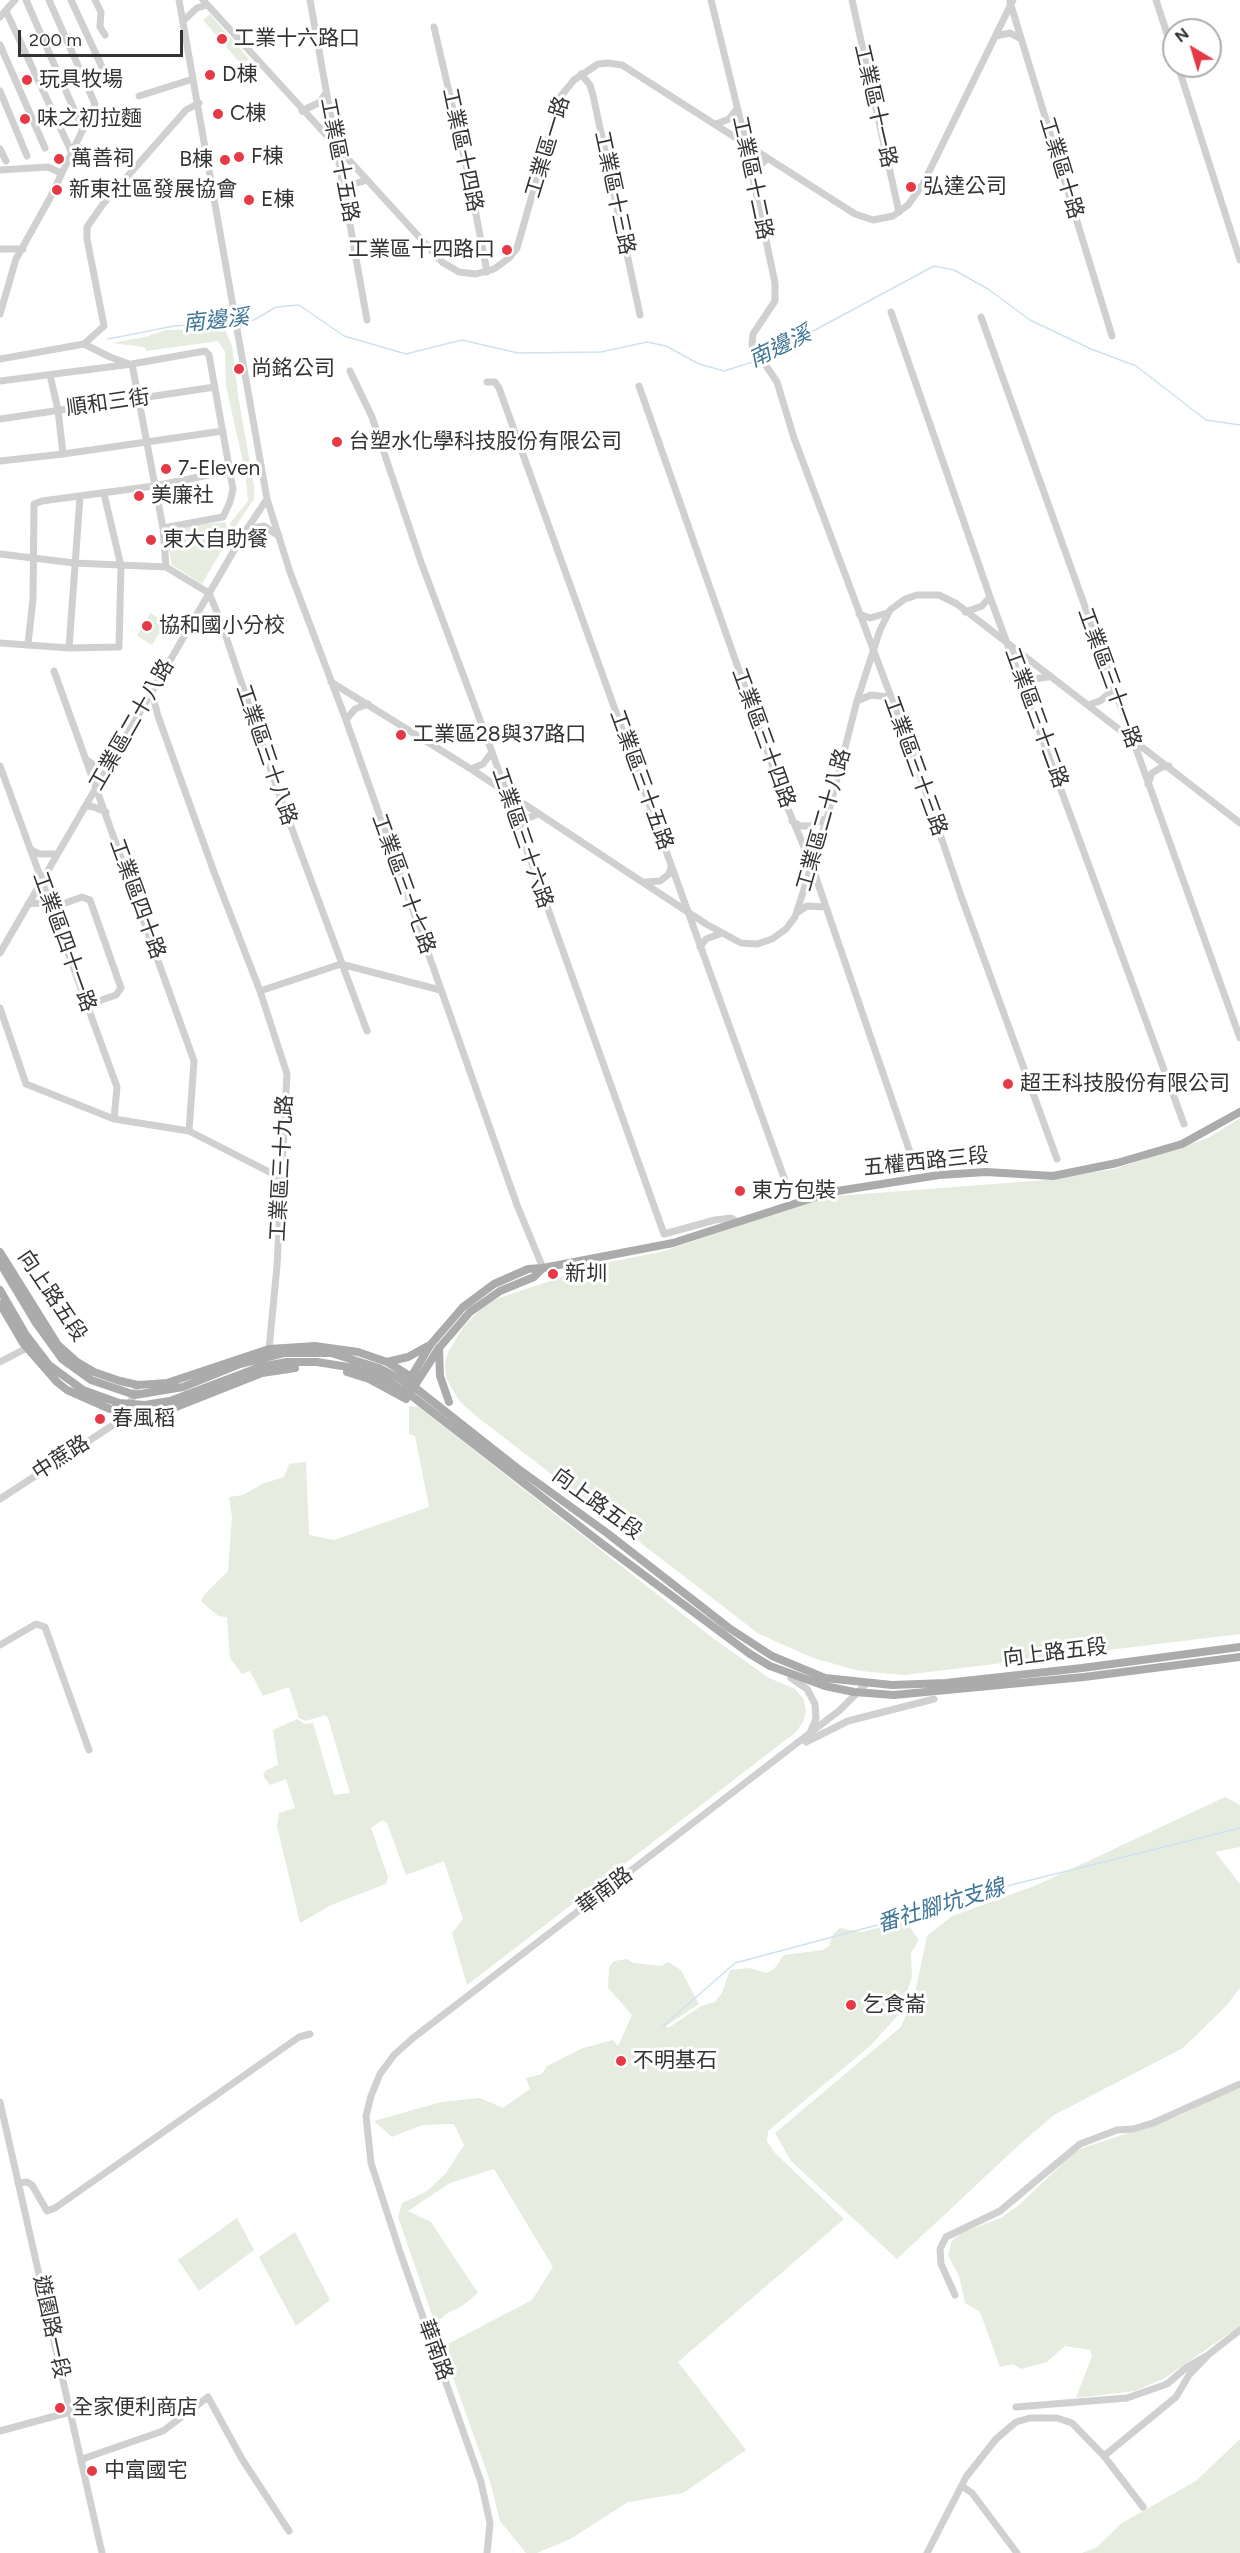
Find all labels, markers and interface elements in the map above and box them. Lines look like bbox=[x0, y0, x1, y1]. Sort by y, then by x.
scale bar bbox=[21, 18, 186, 56]
north arrow bbox=[1162, 18, 1222, 78]
text: N bbox=[1171, 24, 1193, 46]
place label: 工業十六路口 bbox=[234, 26, 360, 52]
text: 200 m bbox=[29, 29, 82, 51]
marker: 工業十六路口 bbox=[215, 32, 229, 46]
street label: 工業區十一路 bbox=[849, 42, 901, 170]
place label: D棟 bbox=[222, 62, 257, 88]
place label: 玩具牧場 bbox=[39, 67, 123, 93]
marker: D棟 bbox=[203, 68, 217, 82]
marker: 玩具牧場 bbox=[20, 73, 34, 87]
street label: 工業區十四路 bbox=[437, 86, 487, 214]
street label: 工業區一路 bbox=[521, 93, 575, 201]
street label: 工業區十五路 bbox=[315, 96, 363, 224]
place label: C棟 bbox=[230, 101, 266, 127]
place label: 味之初拉麵 bbox=[37, 106, 142, 132]
marker: C棟 bbox=[211, 107, 225, 121]
marker: 味之初拉麵 bbox=[18, 112, 32, 126]
street label: 工業區十二路 bbox=[727, 114, 777, 242]
street label: 工業區十路 bbox=[1034, 114, 1088, 222]
street label: 工業區十三路 bbox=[589, 129, 639, 257]
place label: F棟 bbox=[251, 144, 283, 170]
place label: 萬善祠 bbox=[71, 146, 134, 172]
place label: B棟 bbox=[179, 147, 213, 173]
marker: F棟 bbox=[232, 150, 246, 164]
marker: 萬善祠 bbox=[52, 152, 66, 166]
marker: B棟 bbox=[218, 153, 232, 167]
place label: 弘達公司 bbox=[923, 174, 1007, 200]
place label: 新東社區發展協會 bbox=[69, 177, 237, 203]
marker: 弘達公司 bbox=[904, 180, 918, 194]
marker: 新東社區發展協會 bbox=[50, 183, 64, 197]
place label: E棟 bbox=[261, 187, 294, 213]
marker: E棟 bbox=[242, 193, 256, 207]
place label: 工業區十四路口 bbox=[348, 237, 495, 263]
marker: 工業區十四路口 bbox=[500, 243, 514, 257]
water label: 南邊溪 bbox=[182, 304, 250, 338]
water label: 南邊溪 bbox=[745, 321, 815, 373]
place label: 尚銘公司 bbox=[251, 356, 335, 382]
marker: 尚銘公司 bbox=[232, 362, 246, 376]
street label: 順和三街 bbox=[65, 385, 151, 421]
place label: 台塑水化學科技股份有限公司 bbox=[349, 429, 622, 455]
marker: 台塑水化學科技股份有限公司 bbox=[330, 435, 344, 449]
place label: 7-Eleven bbox=[178, 456, 260, 482]
marker: 7-Eleven bbox=[159, 462, 173, 476]
place label: 美廉社 bbox=[151, 483, 214, 509]
marker: 美廉社 bbox=[132, 489, 146, 503]
place label: 東大自助餐 bbox=[163, 527, 268, 553]
marker: 東大自助餐 bbox=[144, 533, 158, 547]
street label: 工業區三十一路 bbox=[1072, 605, 1146, 751]
place label: 協和國小分校 bbox=[159, 613, 285, 639]
marker: 協和國小分校 bbox=[140, 619, 154, 633]
street label: 工業區三十二路 bbox=[999, 645, 1073, 791]
street label: 工業區二十八路 bbox=[84, 655, 180, 795]
street label: 工業區三十四路 bbox=[726, 665, 800, 811]
street label: 工業區三十八路 bbox=[230, 681, 302, 829]
street label: 工業區三十三路 bbox=[878, 693, 952, 839]
street label: 工業區三十五路 bbox=[604, 707, 678, 853]
place label: 工業區28與37路口 bbox=[413, 722, 586, 748]
marker: 工業區28與37路口 bbox=[394, 728, 408, 742]
street label: 工業區二十八路 bbox=[792, 746, 856, 894]
street label: 工業區三十六路 bbox=[486, 764, 558, 912]
street label: 工業區三十七路 bbox=[366, 811, 440, 957]
street label: 工業區四十路 bbox=[104, 835, 170, 963]
street label: 工業區四十一路 bbox=[27, 869, 101, 1015]
place label: 超王科技股份有限公司 bbox=[1020, 1071, 1230, 1097]
marker: 超王科技股份有限公司 bbox=[1001, 1077, 1015, 1091]
street label: 工業區三十九路 bbox=[266, 1094, 298, 1242]
street label: 五權西路三段 bbox=[862, 1143, 990, 1181]
place label: 東方包裝 bbox=[752, 1178, 836, 1204]
marker: 東方包裝 bbox=[733, 1184, 747, 1198]
street label: 向上路五段 bbox=[12, 1245, 92, 1347]
place label: 新圳 bbox=[565, 1261, 607, 1287]
marker: 新圳 bbox=[546, 1267, 560, 1281]
place label: 春風稻 bbox=[112, 1406, 175, 1432]
marker: 春風稻 bbox=[93, 1412, 107, 1426]
street label: 中蔗路 bbox=[28, 1430, 94, 1486]
street label: 向上路五段 bbox=[547, 1463, 647, 1545]
street label: 向上路五段 bbox=[1001, 1634, 1109, 1672]
street label: 華南路 bbox=[572, 1862, 638, 1920]
water label: 番社腳坑支線 bbox=[874, 1874, 1008, 1938]
place label: 乞食崙 bbox=[863, 1992, 926, 2018]
marker: 乞食崙 bbox=[844, 1998, 858, 2012]
place label: 不明基石 bbox=[633, 2048, 717, 2074]
marker: 不明基石 bbox=[614, 2054, 628, 2068]
street label: 遊園路一段 bbox=[28, 2273, 74, 2381]
street label: 華南路 bbox=[412, 2316, 458, 2384]
place label: 全家便利商店 bbox=[72, 2395, 198, 2421]
marker: 全家便利商店 bbox=[53, 2401, 67, 2415]
place label: 中富國宅 bbox=[104, 2458, 188, 2484]
marker: 中富國宅 bbox=[85, 2464, 99, 2478]

